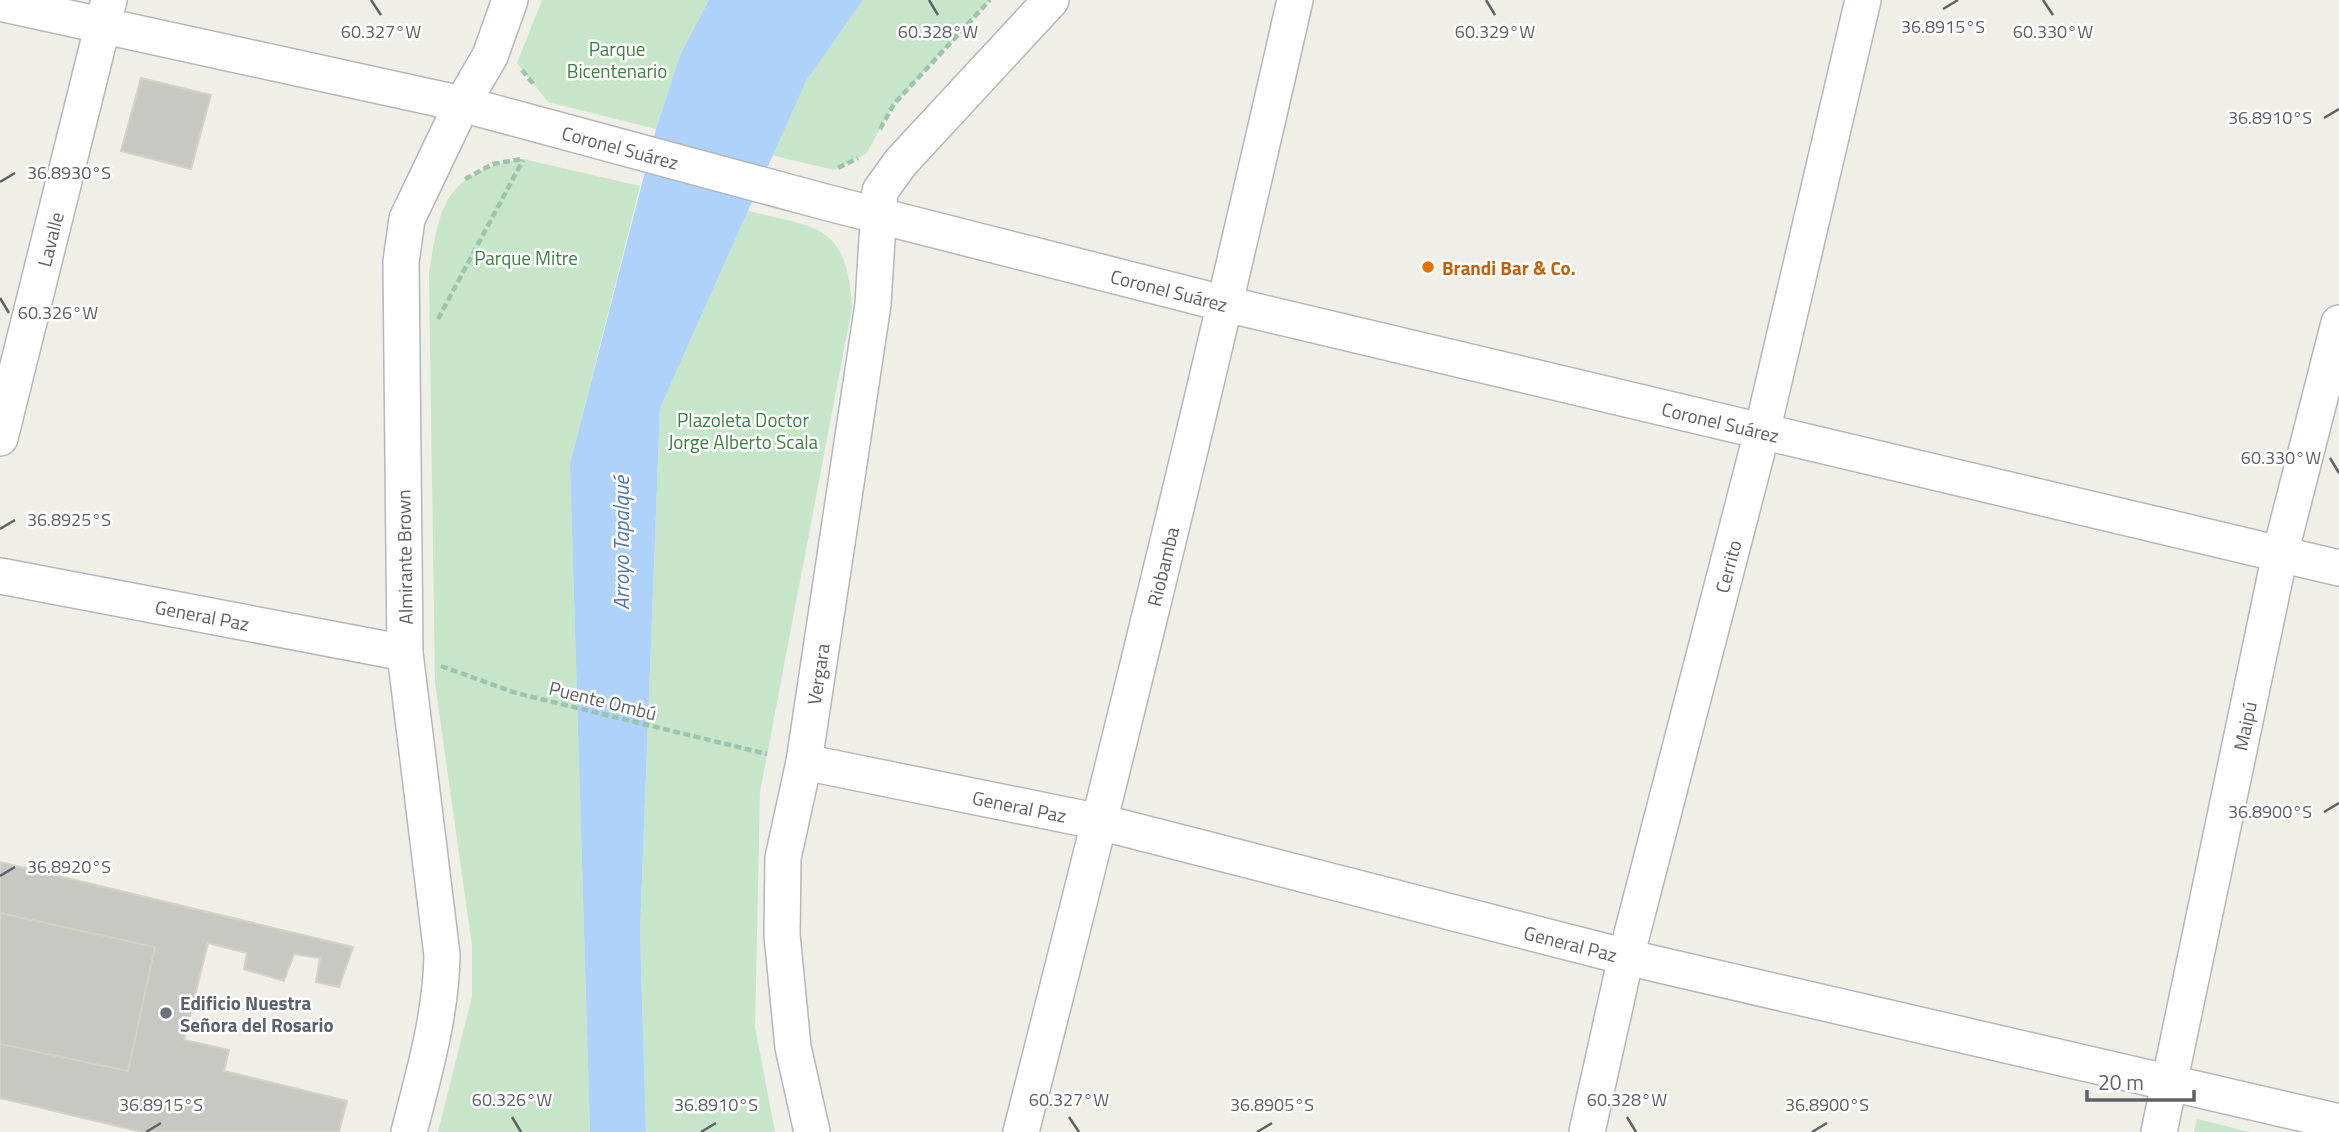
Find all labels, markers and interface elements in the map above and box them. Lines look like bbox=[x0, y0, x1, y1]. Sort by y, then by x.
text: 36.8915°S bbox=[1901, 13, 1985, 40]
text: 60.327°W bbox=[341, 18, 421, 45]
text: 60.328°W bbox=[898, 18, 978, 45]
text: 60.329°W bbox=[1455, 18, 1535, 45]
text: 60.330°W bbox=[2013, 18, 2093, 45]
park label: Parque Bicentenario bbox=[567, 34, 667, 85]
text: 36.8910°S bbox=[2228, 104, 2312, 131]
street label: Coronel Suárez bbox=[559, 117, 682, 176]
text: 36.8930°S bbox=[27, 159, 111, 186]
street label: Lavalle bbox=[29, 209, 70, 269]
park label: Parque Mitre bbox=[474, 243, 578, 272]
place label: Brandi Bar & Co. bbox=[1442, 253, 1576, 282]
marker: Brandi Bar & Co. bbox=[1420, 259, 1436, 275]
street label: Coronel Suárez bbox=[1108, 261, 1231, 318]
text: 60.326°W bbox=[18, 299, 98, 326]
street label: Coronel Suárez bbox=[1659, 393, 1782, 449]
park label: Plazoleta Doctor Jorge Alberto Scala bbox=[668, 405, 819, 456]
text: 60.330°W bbox=[2241, 444, 2321, 471]
water label: Arroyo Tapalqué bbox=[605, 474, 637, 610]
street label: Almirante Brown bbox=[388, 489, 420, 625]
text: 36.8925°S bbox=[27, 506, 111, 533]
street label: Riobamba bbox=[1138, 523, 1186, 609]
street label: Cerrito bbox=[1706, 537, 1748, 596]
street label: General Paz bbox=[153, 591, 252, 638]
street label: Vergara bbox=[798, 641, 836, 707]
street label: Puente Ombú bbox=[546, 673, 660, 727]
street label: Maipú bbox=[2225, 698, 2263, 753]
street label: General Paz bbox=[970, 782, 1069, 829]
text: 36.8900°S bbox=[2228, 798, 2312, 825]
text: 36.8920°S bbox=[27, 853, 111, 880]
street label: General Paz bbox=[1521, 917, 1620, 969]
place label: Edificio Nuestra Señora del Rosario bbox=[180, 988, 334, 1039]
marker: Edificio Nuestra Señora del Rosario bbox=[158, 1005, 174, 1021]
scale bar bbox=[2087, 1058, 2194, 1102]
text: 20 m bbox=[2098, 1066, 2144, 1098]
text: 60.326°W bbox=[472, 1086, 552, 1113]
text: 60.327°W bbox=[1029, 1086, 1109, 1113]
text: 60.328°W bbox=[1587, 1086, 1667, 1113]
text: 36.8915°S bbox=[119, 1091, 203, 1118]
text: 36.8910°S bbox=[674, 1091, 758, 1118]
text: 36.8905°S bbox=[1230, 1091, 1314, 1118]
text: 36.8900°S bbox=[1785, 1091, 1869, 1118]

